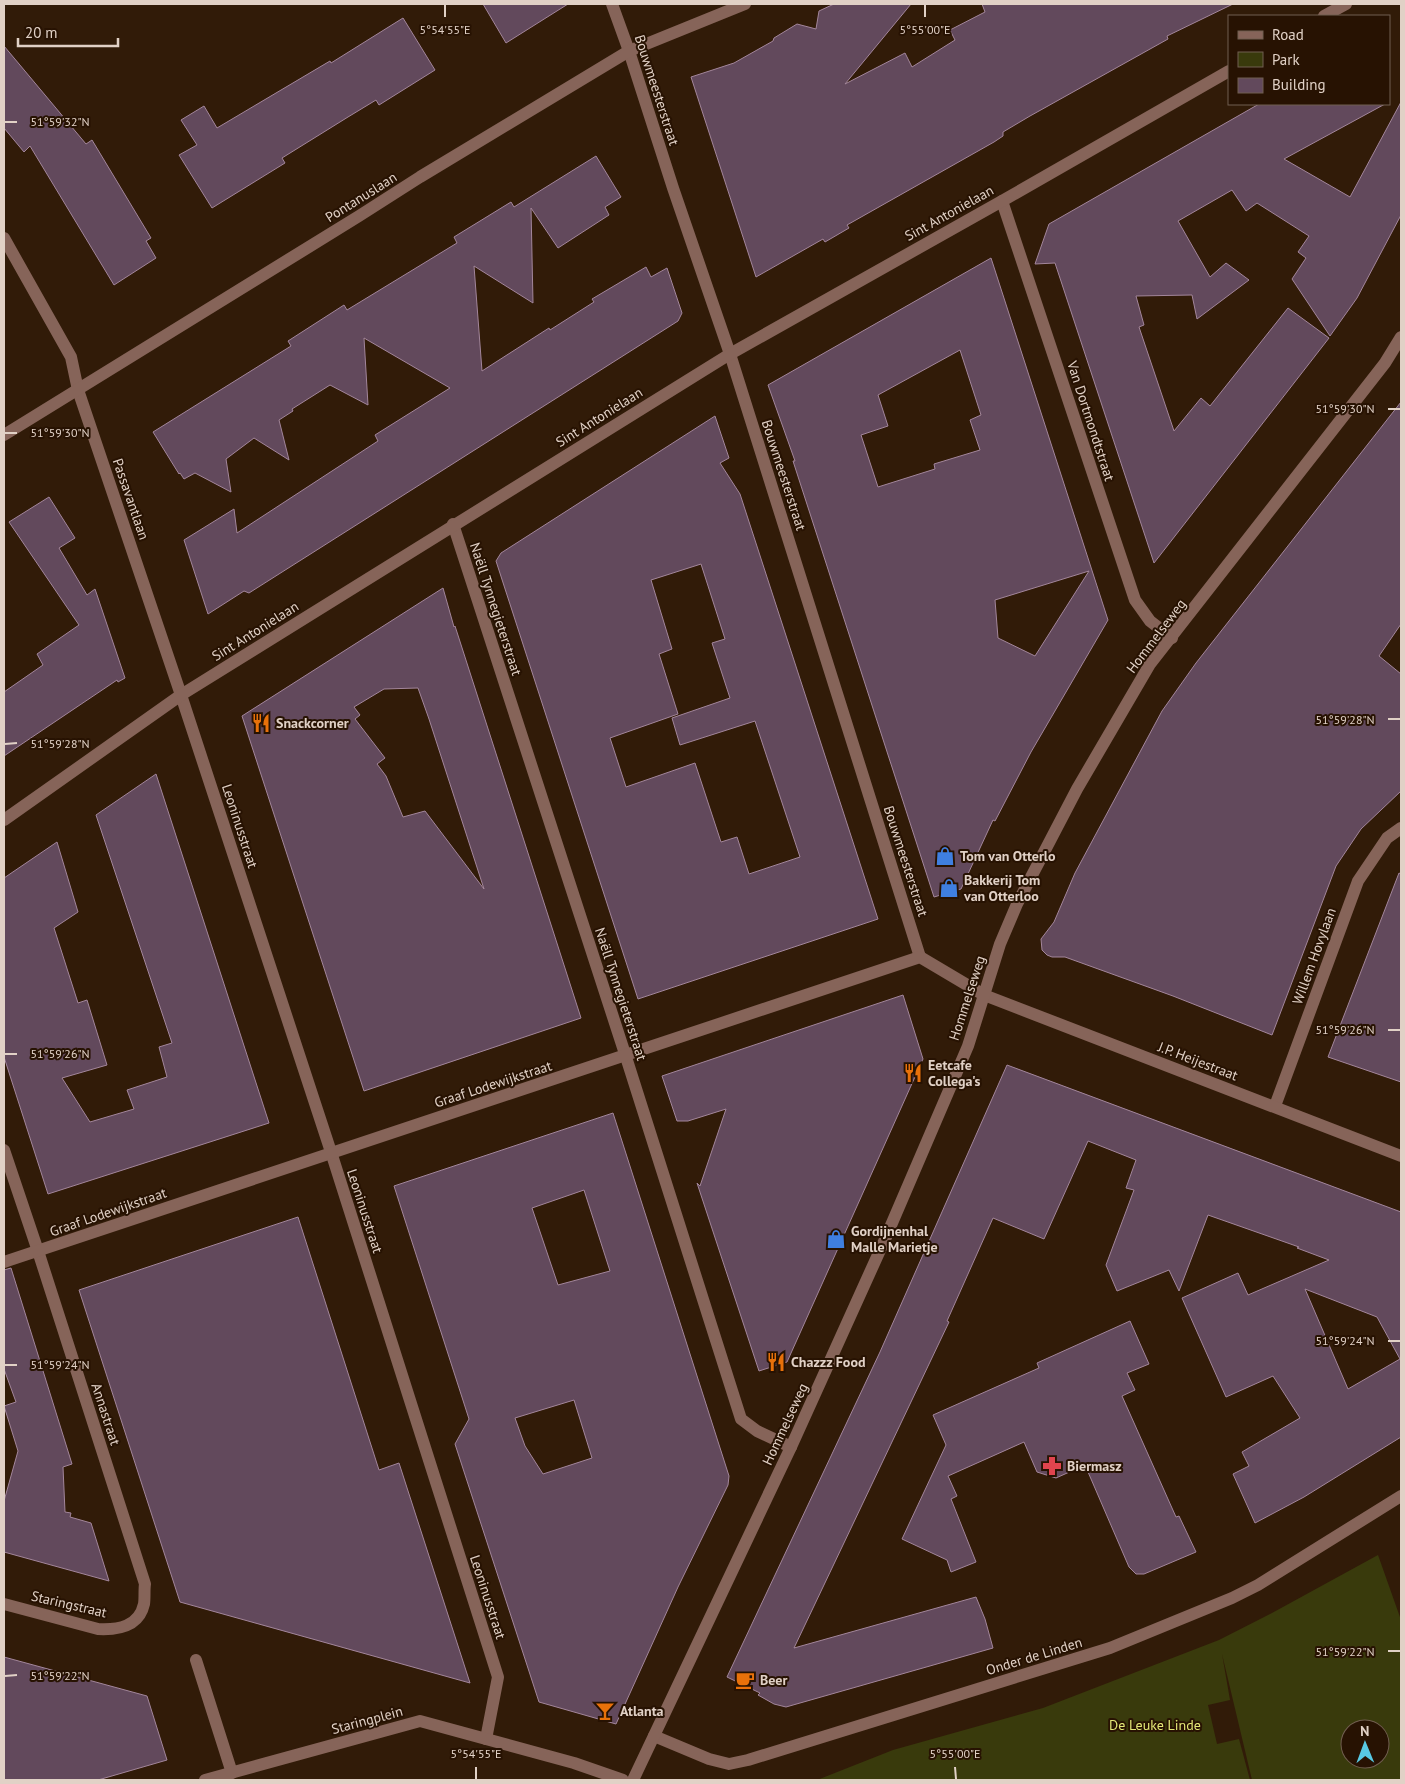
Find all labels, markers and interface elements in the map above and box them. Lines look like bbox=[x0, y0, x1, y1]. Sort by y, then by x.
scale bar bbox=[18, 15, 118, 47]
legend bbox=[1228, 15, 1390, 105]
text: 5°54'55"E bbox=[420, 22, 470, 37]
text: 5°55'00"E bbox=[900, 22, 950, 37]
text: 20 m bbox=[25, 23, 58, 42]
text: Road bbox=[1272, 25, 1304, 44]
street label: Bouwmeesterstraat bbox=[631, 32, 683, 148]
text: Park bbox=[1272, 50, 1300, 69]
text: Building bbox=[1272, 75, 1326, 94]
text: 51°59'32"N bbox=[30, 114, 90, 129]
street label: Pontanuslaan bbox=[322, 168, 400, 226]
street label: Sint Antonielaan bbox=[901, 181, 997, 245]
street label: Van Dortmondtstraat bbox=[1063, 358, 1119, 483]
street label: Sint Antonielaan bbox=[552, 383, 646, 451]
text: 51°59'30"N bbox=[1315, 401, 1375, 416]
street label: Bouwmeesterstraat bbox=[758, 417, 810, 533]
text: 51°59'30"N bbox=[30, 425, 90, 440]
street label: Passavantlaan bbox=[109, 456, 153, 542]
street label: Naëll Tynnegieterstraat bbox=[466, 540, 526, 678]
street label: Hommelseweg bbox=[1122, 595, 1190, 677]
street label: Sint Antonielaan bbox=[208, 597, 302, 665]
restaurant icon: Snackcorner bbox=[250, 712, 272, 734]
text: 51°59'28"N bbox=[1315, 712, 1375, 727]
place label: Snackcorner bbox=[276, 714, 349, 732]
text: 51°59'28"N bbox=[30, 736, 90, 751]
street label: Leoninusstraat bbox=[218, 782, 262, 871]
street label: Bouwmeesterstraat bbox=[880, 803, 932, 919]
shop icon: Tom van Otterlo bbox=[934, 845, 956, 867]
place label: Tom van Otterlo bbox=[960, 847, 1056, 865]
place label: Bakkerij Tom van Otterloo bbox=[963, 871, 1040, 905]
shop icon: Bakkerij Tom van Otterloo bbox=[938, 877, 960, 899]
street label: Willem Hovylaan bbox=[1288, 905, 1340, 1007]
street label: Naëll Tynnegieterstraat bbox=[591, 925, 651, 1063]
street label: Hommelseweg bbox=[945, 953, 989, 1043]
text: 51°59'26"N bbox=[1315, 1022, 1375, 1037]
street label: J.P. Heijestraat bbox=[1155, 1037, 1241, 1085]
text: 51°59'26"N bbox=[30, 1046, 90, 1061]
street label: Graaf Lodewijkstraat bbox=[432, 1056, 554, 1111]
place label: Eetcafe Collega's bbox=[928, 1056, 981, 1090]
restaurant icon: Eetcafe Collega's bbox=[902, 1062, 924, 1084]
street label: Leoninusstraat bbox=[343, 1167, 387, 1256]
street label: Graaf Lodewijkstraat bbox=[47, 1183, 169, 1240]
place label: Gordijnenhal Malle Marietje bbox=[851, 1222, 938, 1256]
shop icon: Gordijnenhal Malle Marietje bbox=[825, 1228, 847, 1250]
text: 51°59'24"N bbox=[1315, 1333, 1375, 1348]
restaurant icon: Chazzz Food bbox=[765, 1351, 787, 1373]
place label: Chazzz Food bbox=[791, 1353, 865, 1371]
text: 51°59'24"N bbox=[30, 1357, 90, 1372]
street label: Hommelseweg bbox=[758, 1380, 812, 1468]
street label: Annastraat bbox=[87, 1381, 125, 1448]
pharmacy icon: Biermasz bbox=[1041, 1455, 1063, 1477]
place label: Biermasz bbox=[1067, 1457, 1122, 1475]
street label: Leoninusstraat bbox=[466, 1553, 510, 1642]
street label: Staringstraat bbox=[30, 1587, 109, 1621]
street label: Onder de Linden bbox=[984, 1633, 1084, 1679]
text: 51°59'22"N bbox=[1315, 1644, 1375, 1659]
text: 51°59'22"N bbox=[30, 1668, 90, 1683]
cafe icon: Beer bbox=[734, 1669, 756, 1691]
place label: Beer bbox=[760, 1671, 787, 1689]
bar icon: Atlanta bbox=[594, 1700, 616, 1722]
street label: Staringplein bbox=[329, 1702, 405, 1738]
place label: Atlanta bbox=[620, 1702, 664, 1720]
park label: De Leuke Linde bbox=[1109, 1716, 1201, 1734]
north arrow bbox=[1340, 1719, 1390, 1769]
text: N bbox=[1360, 1722, 1370, 1740]
text: 5°54'55"E bbox=[451, 1746, 501, 1761]
text: 5°55'00"E bbox=[930, 1746, 980, 1761]

